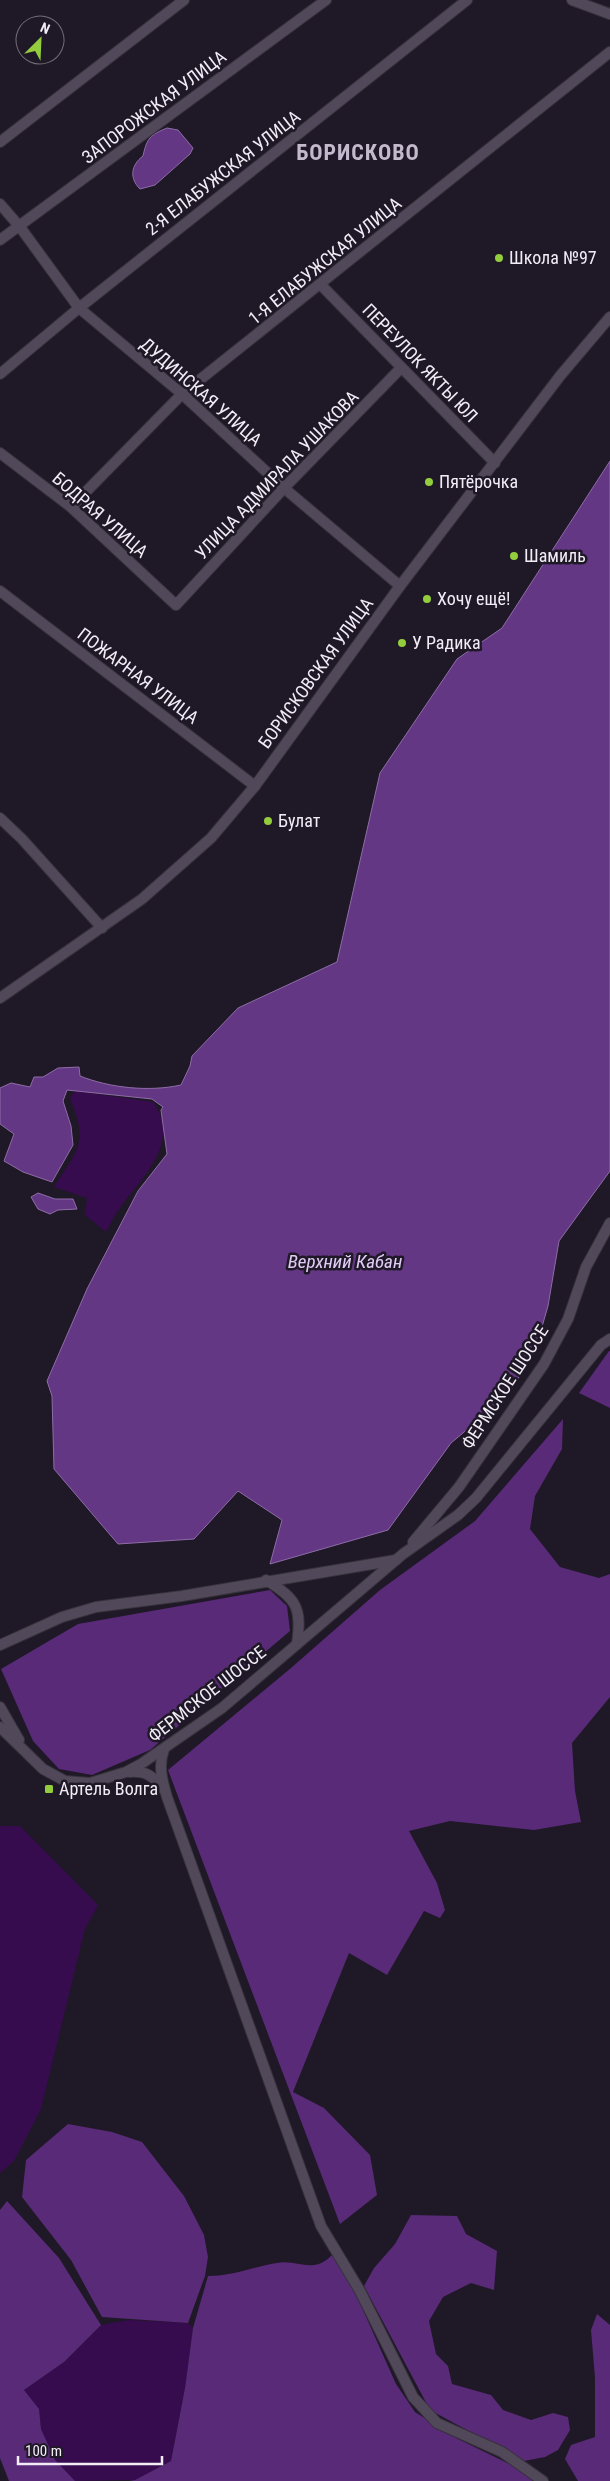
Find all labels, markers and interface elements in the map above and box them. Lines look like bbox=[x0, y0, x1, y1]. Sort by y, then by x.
north arrow bbox=[15, 15, 65, 65]
text: N bbox=[38, 19, 52, 37]
street label: ЗАПОРОЖСКАЯ УЛИЦА bbox=[78, 45, 230, 168]
street label: 2-Я ЕЛАБУЖСКАЯ УЛИЦА bbox=[141, 105, 305, 239]
district label: БОРИСКОВО bbox=[296, 140, 420, 165]
street label: 1-Я ЕЛАБУЖСКАЯ УЛИЦА bbox=[244, 192, 406, 329]
place label: Школа №97 bbox=[509, 247, 597, 268]
marker: Школа №97 bbox=[493, 252, 505, 264]
street label: ПЕРЕУЛОК ЯКТЫ ЮЛ bbox=[358, 299, 482, 426]
street label: ДУДИНСКАЯ УЛИЦА bbox=[136, 333, 267, 450]
street label: УЛИЦА АДМИРАЛА УШАКОВА bbox=[191, 386, 363, 563]
street label: БОДРАЯ УЛИЦА bbox=[48, 468, 153, 562]
place label: Пятёрочка bbox=[439, 471, 518, 492]
marker: Пятёрочка bbox=[423, 476, 435, 488]
place label: Шамиль bbox=[524, 545, 586, 566]
marker: Шамиль bbox=[508, 550, 520, 562]
place label: Хочу ещё! bbox=[437, 588, 510, 609]
street label: БОРИСКОВСКАЯ УЛИЦА bbox=[254, 593, 378, 752]
marker: Хочу ещё! bbox=[421, 593, 433, 605]
street label: ПОЖАРНАЯ УЛИЦА bbox=[74, 623, 203, 728]
place label: У Радика bbox=[412, 632, 481, 653]
marker: У Радика bbox=[396, 637, 408, 649]
place label: Булат bbox=[278, 810, 321, 831]
marker: Булат bbox=[262, 815, 274, 827]
water label: Верхний Кабан bbox=[288, 1250, 402, 1273]
street label: ФЕРМСКОЕ ШОССЕ bbox=[457, 1321, 552, 1453]
street label: ФЕРМСКОЕ ШОССЕ bbox=[144, 1641, 270, 1746]
place label: Артель Волга bbox=[59, 1778, 158, 1799]
marker: Артель Волга bbox=[43, 1783, 55, 1795]
scale bar bbox=[18, 2434, 161, 2466]
text: 100 m bbox=[25, 2442, 62, 2460]

